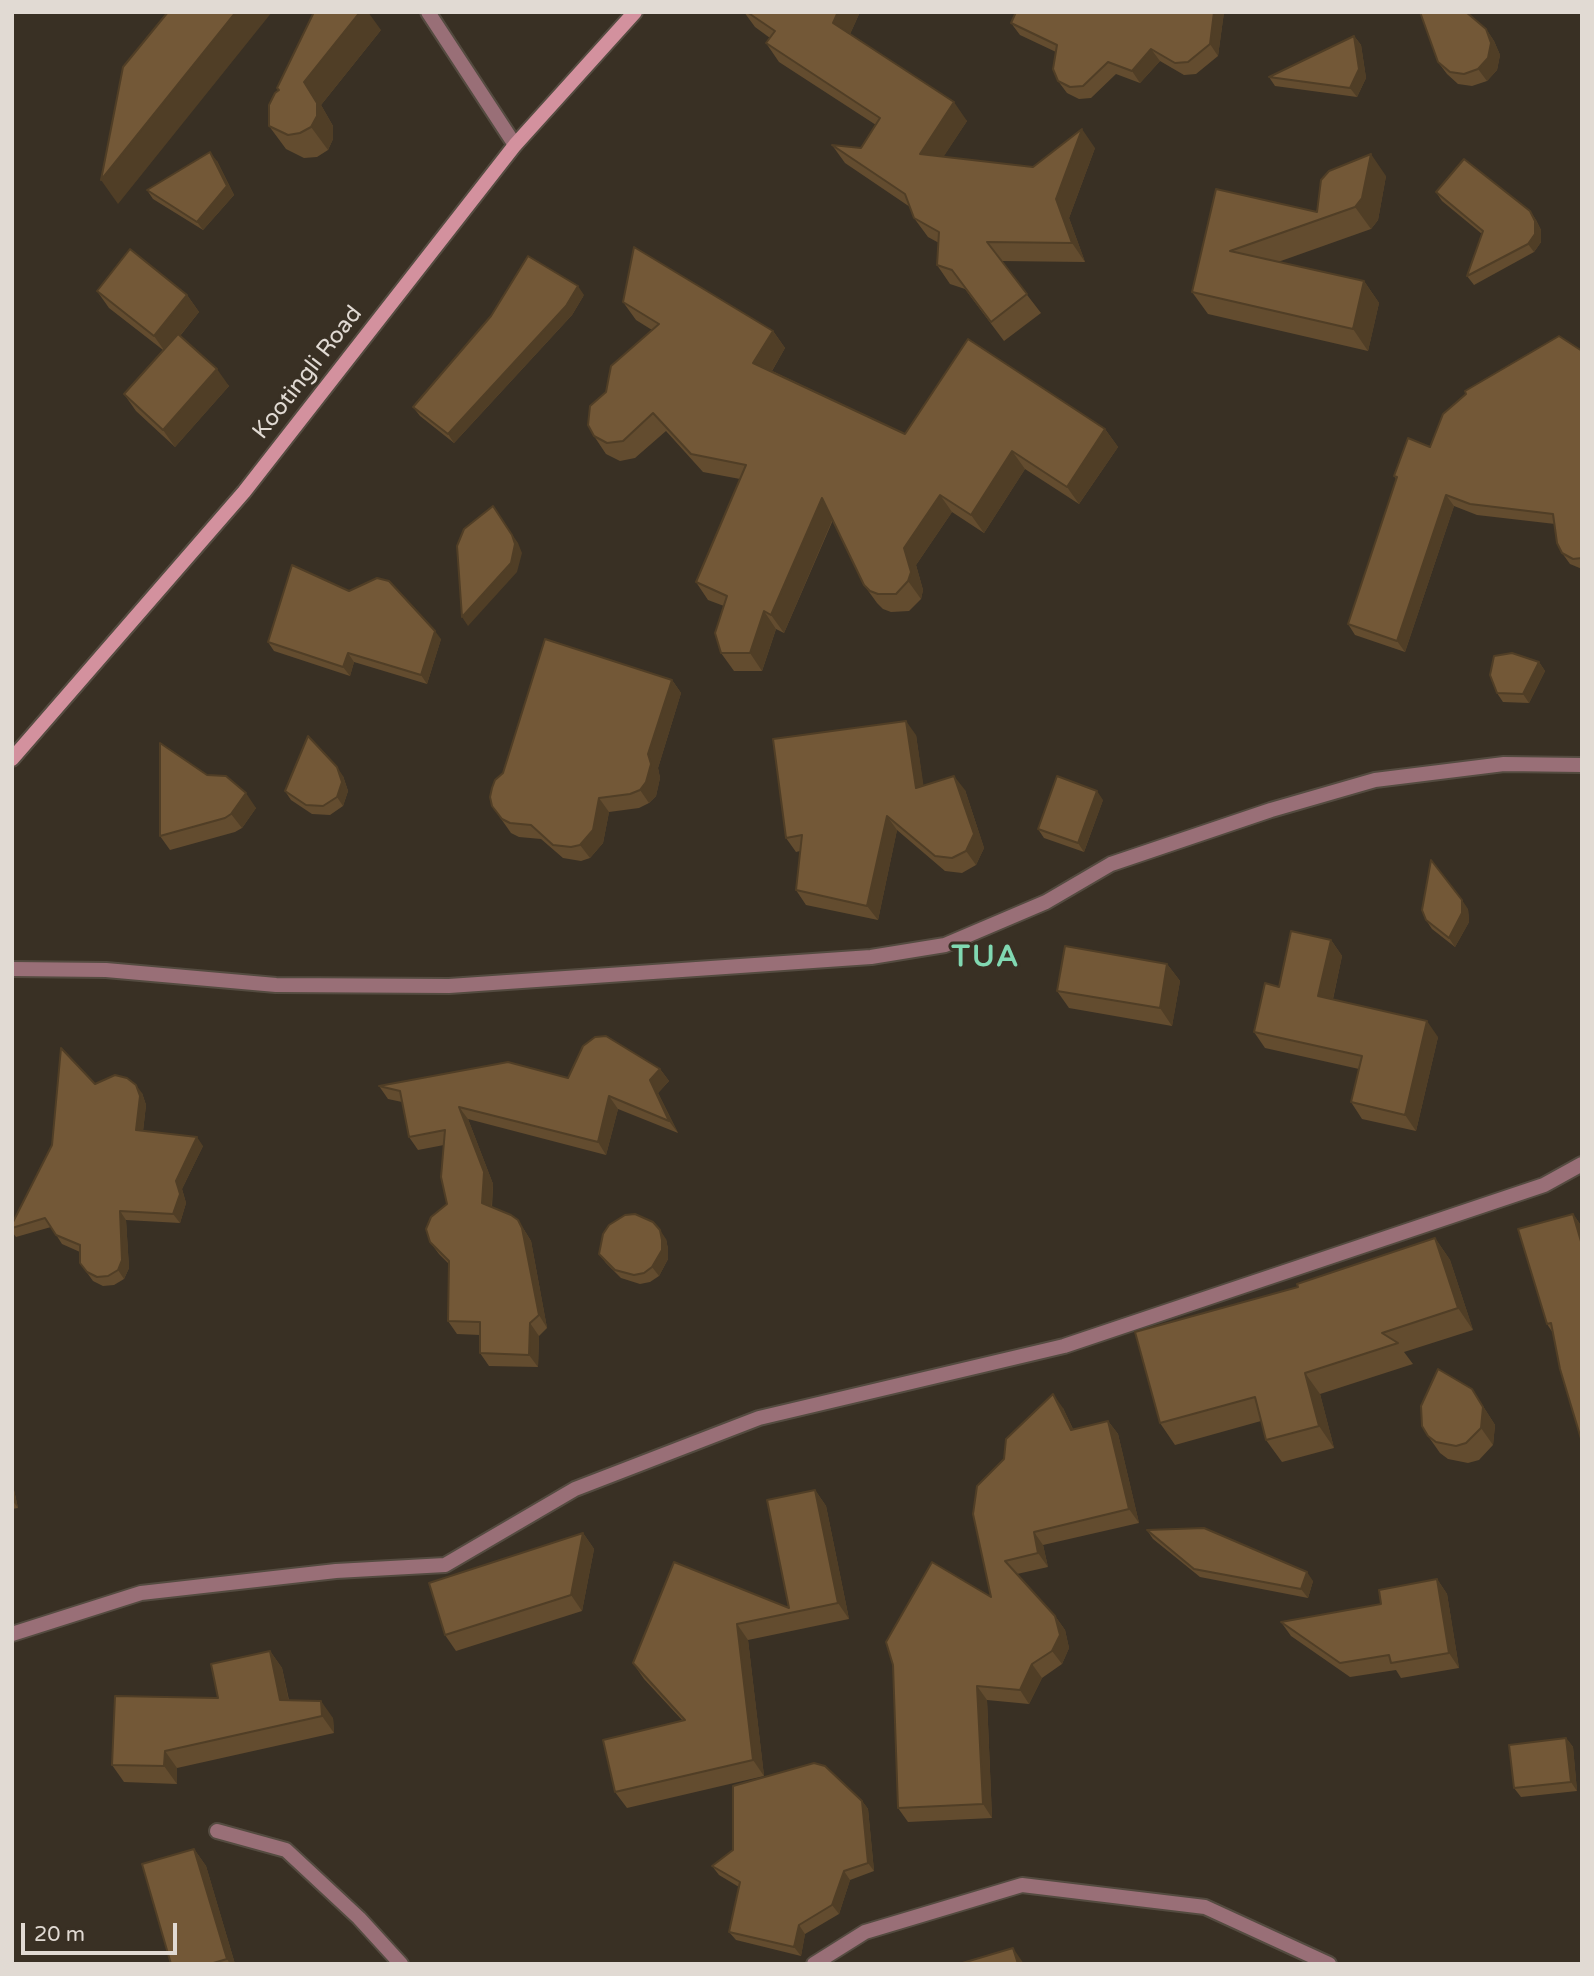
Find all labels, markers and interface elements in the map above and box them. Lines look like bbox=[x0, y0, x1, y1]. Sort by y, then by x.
street label: Kootingli Road bbox=[247, 301, 369, 445]
district label: TUA bbox=[952, 940, 1020, 976]
scale bar bbox=[24, 1910, 180, 1954]
text: 20 m bbox=[34, 1922, 85, 1947]

